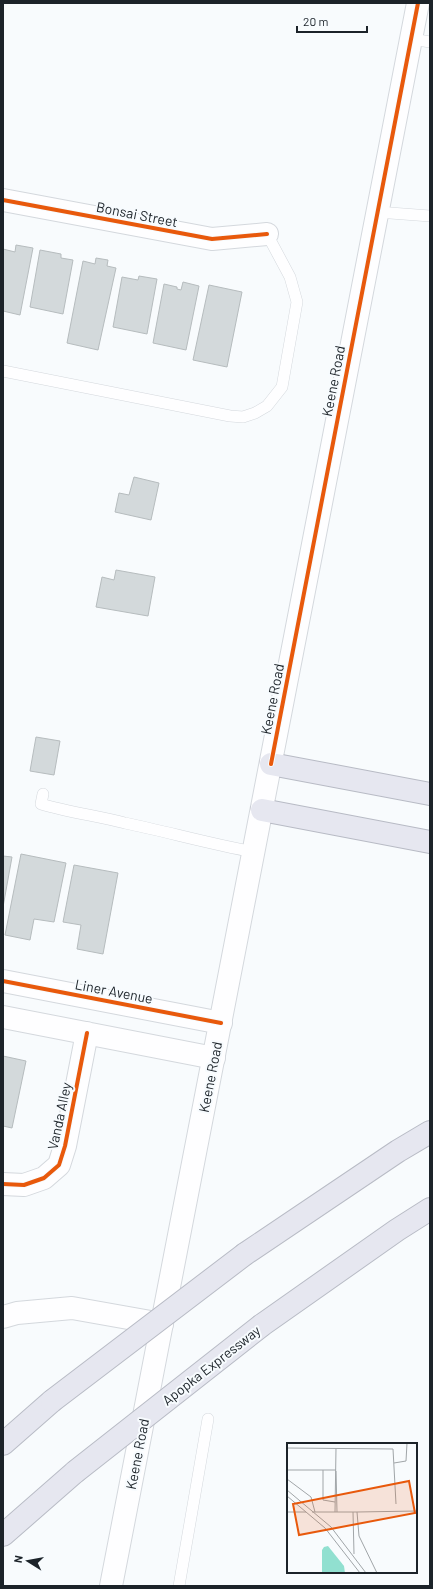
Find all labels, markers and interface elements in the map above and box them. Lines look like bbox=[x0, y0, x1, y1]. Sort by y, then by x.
scale bar bbox=[297, 8, 367, 34]
text: 20 m bbox=[303, 14, 329, 28]
street label: Bonsai Street bbox=[95, 198, 179, 230]
street label: Keene Road bbox=[318, 344, 348, 418]
street label: Keene Road bbox=[257, 662, 287, 736]
street label: Liner Avenue bbox=[74, 975, 154, 1007]
street label: Keene Road bbox=[195, 1040, 225, 1114]
street label: Vanda Alley bbox=[44, 1080, 75, 1151]
street label: Apopka Expressway bbox=[159, 1321, 264, 1409]
street label: Keene Road bbox=[122, 1417, 152, 1491]
inset map bbox=[287, 1443, 417, 1573]
north arrow bbox=[8, 1541, 48, 1581]
text: N bbox=[11, 1554, 25, 1564]

